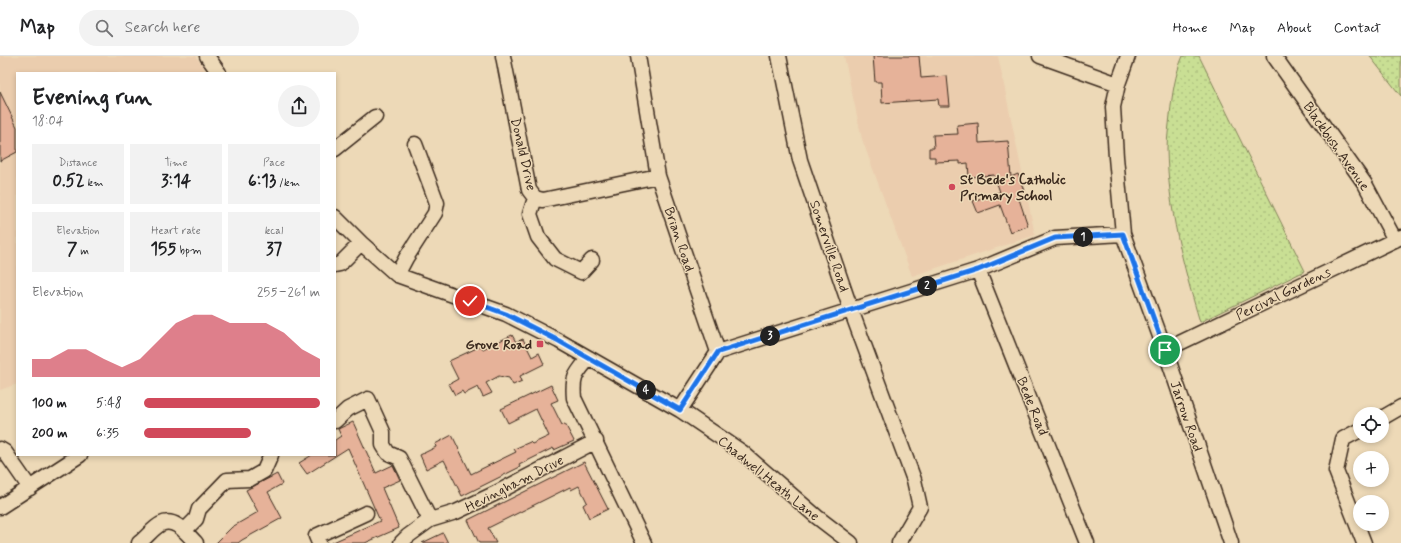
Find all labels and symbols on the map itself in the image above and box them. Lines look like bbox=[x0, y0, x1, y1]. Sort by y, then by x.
street label: Blackbush Avenue bbox=[1299, 99, 1374, 195]
street label: Donald Drive bbox=[506, 116, 540, 193]
place label: St Bede's Catholic Primary School bbox=[960, 171, 1066, 205]
marker: St Bede's Catholic Primary School bbox=[947, 182, 957, 192]
street label: Somerville Road bbox=[805, 198, 853, 295]
street label: Brian Road bbox=[660, 205, 698, 274]
pin: 1 bbox=[1073, 227, 1093, 247]
street label: Percival Gardens bbox=[1233, 263, 1334, 325]
pin: 2 bbox=[917, 276, 937, 296]
pin bbox=[453, 284, 487, 318]
pin: 3 bbox=[760, 326, 780, 346]
pin bbox=[1148, 333, 1182, 367]
place label: Grove Road bbox=[465, 336, 532, 354]
marker: Grove Road bbox=[535, 339, 545, 349]
street label: Bede Road bbox=[1012, 374, 1052, 438]
street label: Jarrow Road bbox=[1166, 379, 1207, 454]
pin: 4 bbox=[636, 380, 656, 400]
street label: Chadwell Heath Lane bbox=[714, 432, 823, 525]
street label: Hevingham Drive bbox=[462, 451, 567, 517]

